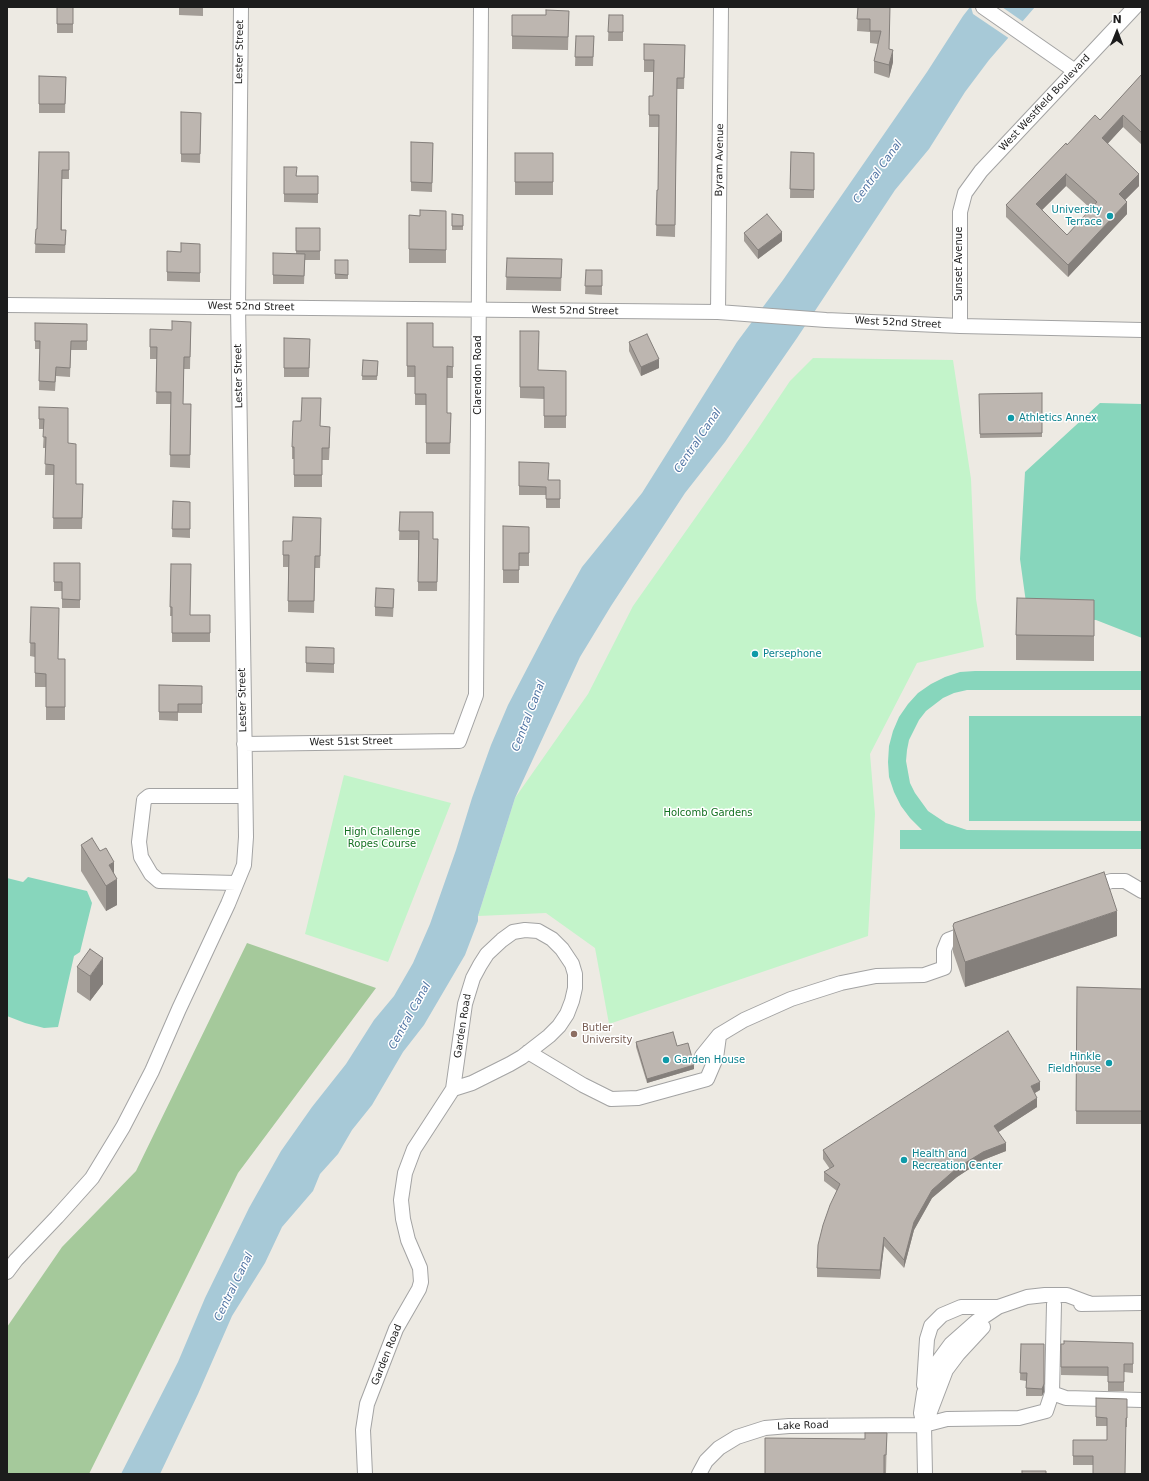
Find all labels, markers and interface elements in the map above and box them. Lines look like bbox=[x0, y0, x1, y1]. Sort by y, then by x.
north arrow bbox=[1097, 12, 1137, 52]
text: N bbox=[1112, 13, 1122, 26]
street label: Lester Street bbox=[233, 20, 247, 84]
street label: West Westfield Boulevard bbox=[997, 52, 1093, 154]
street label: Byram Avenue bbox=[713, 123, 727, 197]
water label: Central Canal bbox=[851, 138, 905, 206]
place label: University Terrace bbox=[1052, 204, 1102, 228]
marker: University Terrace bbox=[1105, 211, 1115, 221]
street label: Sunset Avenue bbox=[953, 227, 965, 301]
street label: West 52nd Street bbox=[208, 300, 294, 314]
street label: West 52nd Street bbox=[532, 304, 618, 318]
street label: West 52nd Street bbox=[854, 315, 942, 331]
street label: Clarendon Road bbox=[472, 335, 484, 415]
street label: Lester Street bbox=[232, 344, 246, 408]
water label: Central Canal bbox=[672, 406, 724, 476]
place label: Athletics Annex bbox=[1019, 412, 1097, 424]
marker: Athletics Annex bbox=[1006, 413, 1016, 423]
place label: Persephone bbox=[763, 648, 822, 660]
marker: Persephone bbox=[750, 649, 760, 659]
street label: Lester Street bbox=[236, 668, 250, 732]
water label: Central Canal bbox=[509, 679, 549, 753]
street label: West 51st Street bbox=[309, 735, 393, 749]
park label: Holcomb Gardens bbox=[663, 807, 753, 819]
park label: High Challenge Ropes Course bbox=[344, 826, 420, 850]
water label: Central Canal bbox=[386, 980, 434, 1052]
street label: Garden Road bbox=[452, 993, 474, 1059]
place label: Butler University bbox=[582, 1022, 632, 1046]
marker: Butler University bbox=[569, 1029, 579, 1039]
place label: Hinkle Fieldhouse bbox=[1048, 1051, 1101, 1074]
place label: Garden House bbox=[674, 1054, 745, 1066]
marker: Garden House bbox=[661, 1055, 671, 1065]
marker: Hinkle Fieldhouse bbox=[1104, 1058, 1114, 1068]
place label: Health and Recreation Center bbox=[912, 1148, 1002, 1172]
marker: Health and Recreation Center bbox=[899, 1155, 909, 1165]
water label: Central Canal bbox=[212, 1251, 256, 1323]
street label: Garden Road bbox=[369, 1323, 405, 1387]
street label: Lake Road bbox=[777, 1419, 829, 1433]

